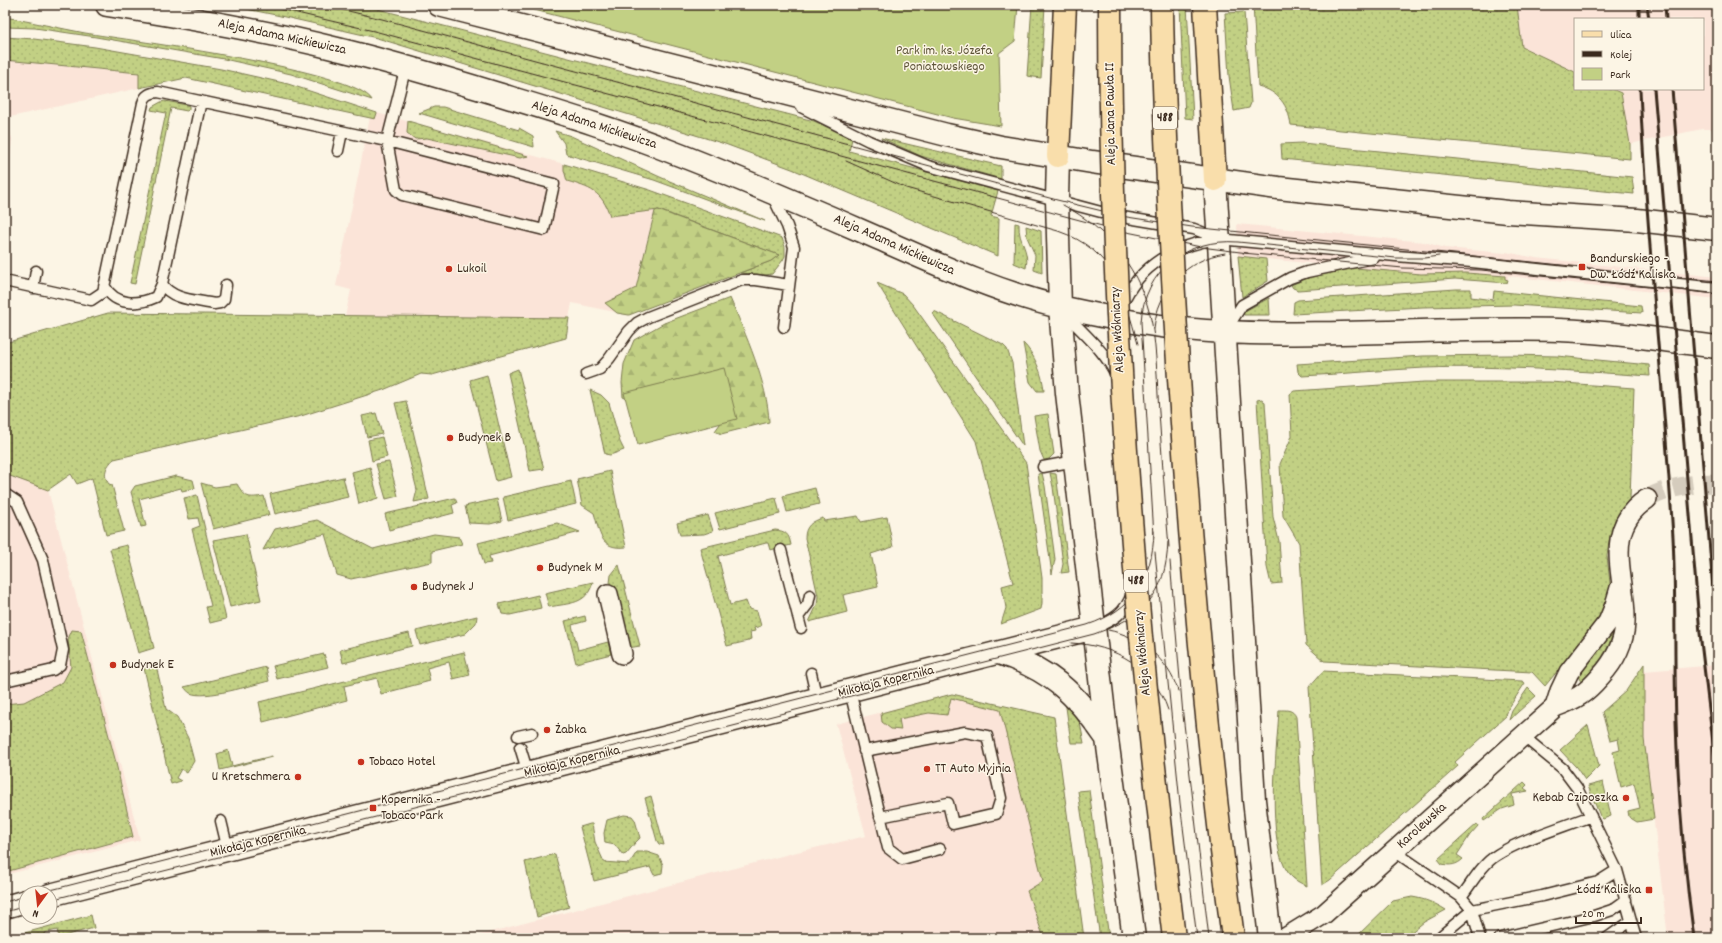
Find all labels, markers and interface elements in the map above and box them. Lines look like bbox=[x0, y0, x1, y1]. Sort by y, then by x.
street label: Aleja Adama Mickiewicza bbox=[216, 14, 348, 60]
legend bbox=[1574, 18, 1704, 90]
text: Ulica bbox=[1610, 27, 1632, 44]
park label: Park im. ks. Józefa Poniatowskiego bbox=[896, 41, 993, 77]
text: Kolej bbox=[1610, 47, 1632, 64]
street label: Aleja Jana Pawła II bbox=[1100, 62, 1122, 165]
text: Park bbox=[1610, 67, 1631, 84]
street label: Aleja Adama Mickiewicza bbox=[529, 95, 660, 155]
road number: 488 bbox=[1153, 107, 1177, 129]
street label: Aleja Adama Mickiewicza bbox=[830, 209, 958, 281]
place label: Bandurskiego - Dw. Łódź Kaliska bbox=[1590, 249, 1676, 285]
place label: Lukoil bbox=[457, 259, 487, 279]
marker: Bandurskiego - Dw. Łódź Kaliska bbox=[1577, 262, 1587, 272]
marker: Lukoil bbox=[444, 264, 454, 274]
street label: Aleja Włókniarzy bbox=[1106, 286, 1130, 373]
place label: Budynek B bbox=[458, 428, 511, 448]
marker: Budynek B bbox=[445, 433, 455, 443]
place label: Budynek M bbox=[548, 558, 603, 578]
marker: Budynek M bbox=[535, 563, 545, 573]
road number: 488 bbox=[1124, 570, 1148, 592]
place label: Budynek J bbox=[422, 577, 474, 597]
marker: Budynek J bbox=[409, 582, 419, 592]
street label: Aleja Włókniarzy bbox=[1129, 609, 1157, 697]
place label: Budynek E bbox=[121, 655, 174, 675]
marker: Budynek E bbox=[108, 660, 118, 670]
street label: Mikołaja Kopernika bbox=[836, 660, 936, 704]
place label: Żabka bbox=[555, 720, 587, 740]
marker: Żabka bbox=[542, 725, 552, 735]
street label: Mikołaja Kopernika bbox=[522, 740, 622, 784]
place label: Tobaco Hotel bbox=[369, 752, 436, 772]
marker: Tobaco Hotel bbox=[356, 757, 366, 767]
place label: TT Auto Myjnia bbox=[935, 759, 1011, 779]
marker: TT Auto Myjnia bbox=[922, 764, 932, 774]
place label: U Kretschmera bbox=[212, 767, 290, 787]
marker: U Kretschmera bbox=[293, 772, 303, 782]
place label: Kebab Cziposzka bbox=[1532, 788, 1618, 808]
place label: Kopernika - Tobaco Park bbox=[381, 790, 443, 826]
marker: Kebab Cziposzka bbox=[1621, 793, 1631, 803]
street label: Karolewska bbox=[1393, 798, 1452, 854]
marker: Kopernika - Tobaco Park bbox=[368, 803, 378, 813]
street label: Mikołaja Kopernika bbox=[208, 820, 308, 864]
place label: Łódź Kaliska bbox=[1576, 880, 1641, 900]
north arrow bbox=[18, 885, 58, 925]
marker: Łódź Kaliska bbox=[1644, 885, 1654, 895]
scale bar bbox=[1576, 899, 1641, 925]
text: N bbox=[31, 904, 41, 921]
text: 20 m bbox=[1582, 906, 1605, 923]

